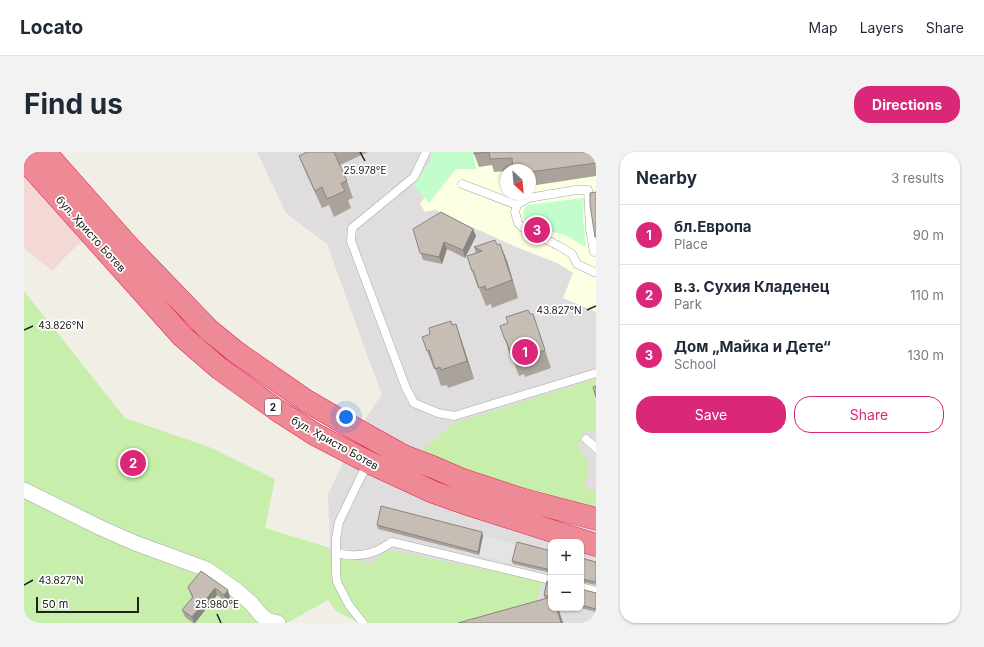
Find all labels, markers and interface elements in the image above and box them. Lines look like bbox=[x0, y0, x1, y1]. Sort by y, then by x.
text: Locato bbox=[20, 16, 83, 39]
text: Map bbox=[809, 19, 838, 36]
text: Layers bbox=[860, 19, 904, 36]
text: Share bbox=[926, 19, 964, 36]
button: Directions bbox=[854, 86, 960, 123]
text: Find us bbox=[24, 87, 123, 121]
text: 25.978°E bbox=[344, 164, 386, 176]
north arrow bbox=[500, 164, 536, 200]
text: Nearby bbox=[636, 168, 697, 188]
text: 3 results bbox=[891, 170, 944, 186]
street label: бул. Христо Ботев bbox=[53, 193, 129, 275]
pin: 3 bbox=[524, 215, 550, 245]
text: бл.Европа bbox=[674, 217, 752, 236]
text: 1 bbox=[646, 227, 652, 243]
text: 90 m bbox=[913, 227, 944, 243]
text: Place bbox=[674, 236, 708, 252]
text: в.з. Сухия Кладенец bbox=[674, 277, 830, 296]
text: 2 bbox=[645, 287, 653, 303]
text: 110 m bbox=[910, 287, 944, 303]
text: Park bbox=[674, 296, 702, 312]
text: 43.827°N bbox=[536, 304, 582, 316]
text: 43.826°N bbox=[38, 319, 84, 331]
pin: 1 bbox=[512, 337, 538, 367]
text: Дом „Майка и Дете“ bbox=[674, 337, 831, 356]
text: 3 bbox=[645, 347, 653, 363]
text: 130 m bbox=[907, 347, 944, 363]
text: School bbox=[674, 356, 716, 372]
button: Save bbox=[636, 396, 786, 433]
button: Share bbox=[794, 396, 944, 433]
road number: 2 bbox=[265, 399, 281, 415]
your location bbox=[336, 407, 356, 427]
street label: бул. Христо Ботев bbox=[289, 413, 381, 473]
pin: 2 bbox=[120, 448, 146, 478]
map controls bbox=[548, 539, 584, 611]
button: + bbox=[548, 539, 584, 575]
text: 43.827°N bbox=[38, 574, 84, 586]
button: − bbox=[548, 575, 584, 611]
scale bar bbox=[36, 595, 139, 614]
text: 50 m bbox=[42, 597, 68, 611]
text: 25.980°E bbox=[195, 598, 239, 610]

